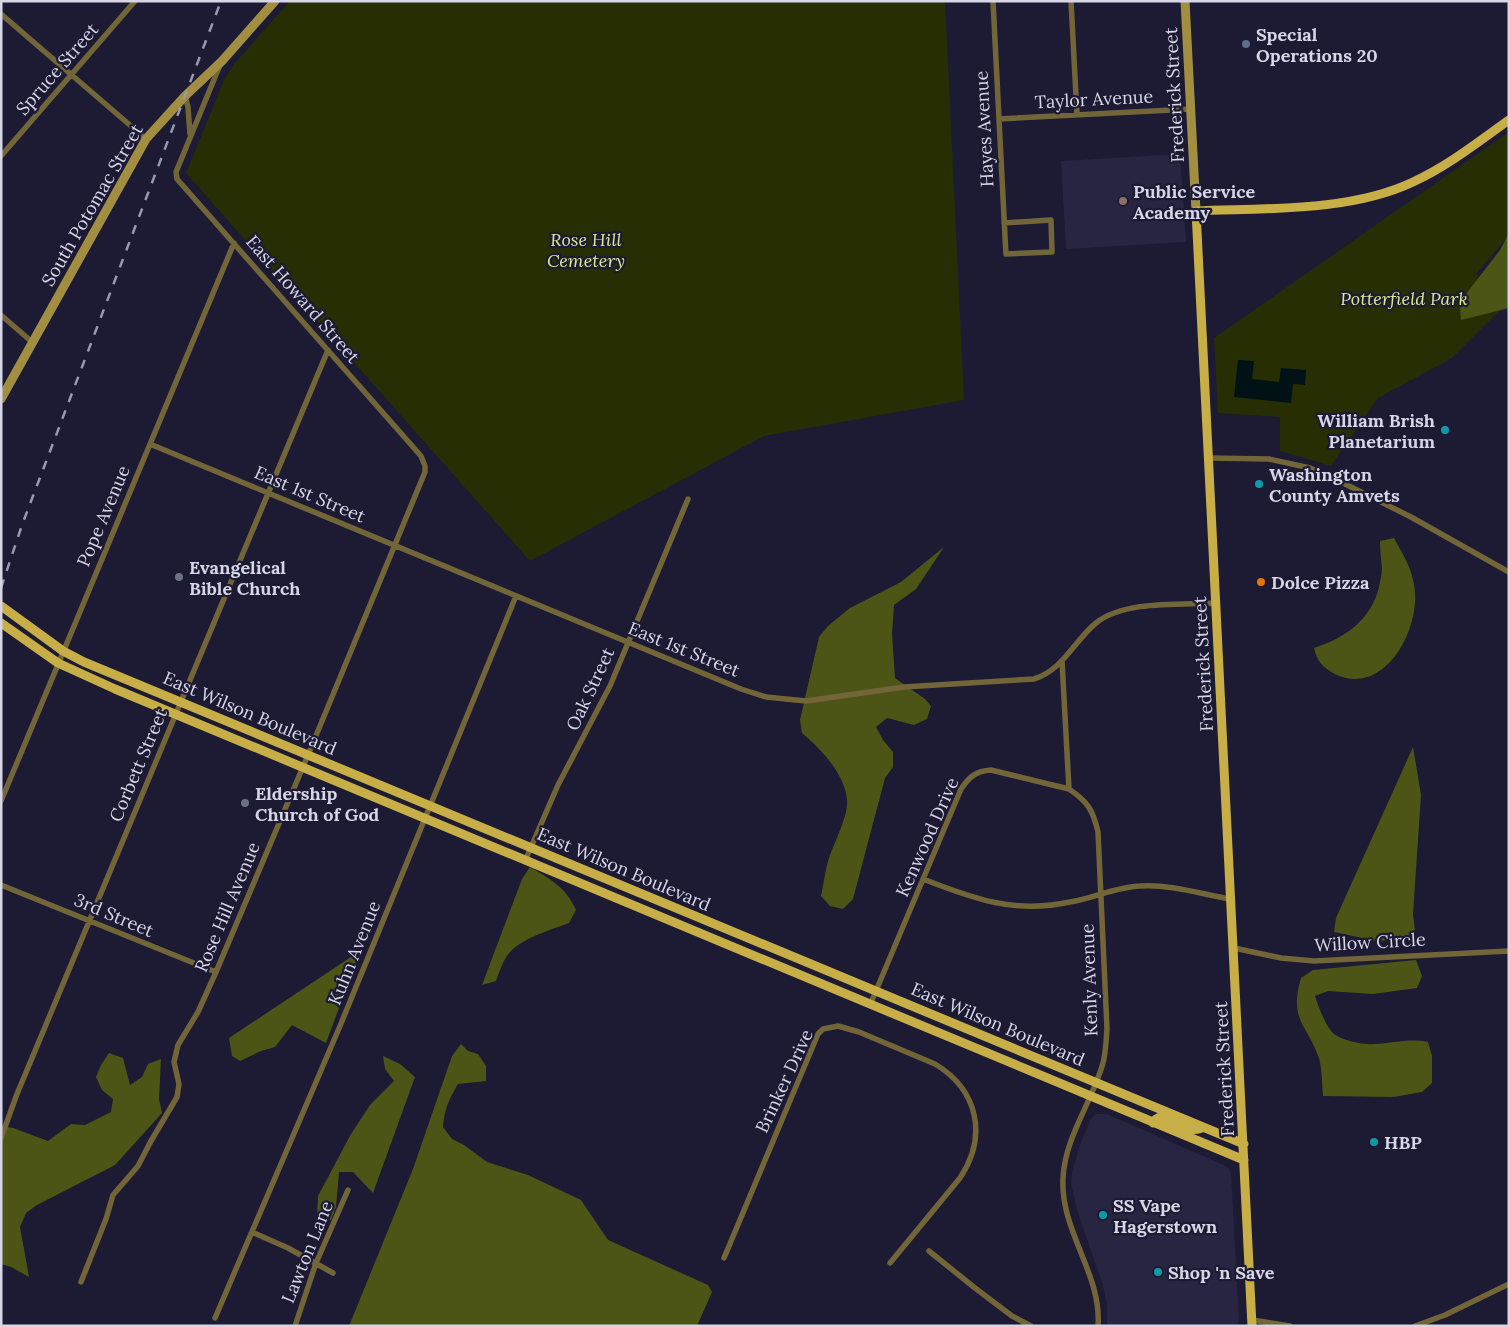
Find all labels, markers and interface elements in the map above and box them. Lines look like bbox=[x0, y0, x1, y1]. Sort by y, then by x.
street label: Spruce Street bbox=[11, 18, 103, 120]
place label: Special Operations 20 bbox=[1256, 23, 1378, 67]
street label: Frederick Street bbox=[1159, 27, 1189, 163]
marker: Special Operations 20 bbox=[1240, 38, 1252, 50]
street label: Hayes Avenue bbox=[969, 70, 999, 188]
street label: Taylor Avenue bbox=[1034, 84, 1154, 114]
street label: South Potomac Street bbox=[36, 120, 148, 290]
place label: Public Service Academy bbox=[1133, 180, 1256, 224]
marker: Public Service Academy bbox=[1117, 195, 1129, 207]
park label: Rose Hill Cemetery bbox=[547, 228, 625, 272]
street label: East Howard Street bbox=[241, 230, 365, 368]
park label: Potterfield Park bbox=[1340, 287, 1468, 310]
place label: William Brish Planetarium bbox=[1317, 409, 1435, 453]
marker: William Brish Planetarium bbox=[1439, 424, 1451, 436]
street label: East 1st Street bbox=[251, 460, 369, 528]
street label: Pope Avenue bbox=[71, 462, 135, 570]
place label: Washington County Amvets bbox=[1269, 463, 1400, 507]
marker: Washington County Amvets bbox=[1253, 478, 1265, 490]
place label: Evangelical Bible Church bbox=[189, 556, 300, 600]
marker: Evangelical Bible Church bbox=[173, 571, 185, 583]
place label: Dolce Pizza bbox=[1271, 571, 1370, 594]
marker: Dolce Pizza bbox=[1255, 576, 1267, 588]
street label: Frederick Street bbox=[1188, 596, 1218, 732]
street label: East 1st Street bbox=[625, 616, 743, 682]
street label: Oak Street bbox=[561, 644, 619, 734]
street label: East Wilson Boulevard bbox=[160, 666, 340, 760]
street label: Corbett Street bbox=[104, 705, 172, 825]
street label: Kenwood Drive bbox=[890, 774, 964, 900]
place label: Eldership Church of God bbox=[255, 782, 380, 826]
marker: Eldership Church of God bbox=[239, 797, 251, 809]
street label: East Wilson Boulevard bbox=[534, 822, 714, 916]
street label: Rose Hill Avenue bbox=[189, 838, 265, 976]
street label: 3rd Street bbox=[71, 888, 157, 942]
street label: Kuhn Avenue bbox=[323, 897, 385, 1008]
street label: Kenly Avenue bbox=[1076, 923, 1102, 1037]
street label: Willow Circle bbox=[1314, 928, 1427, 956]
street label: East Wilson Boulevard bbox=[908, 977, 1088, 1071]
street label: Frederick Street bbox=[1209, 1001, 1239, 1137]
street label: Brinker Drive bbox=[750, 1025, 818, 1136]
place label: HBP bbox=[1384, 1131, 1422, 1154]
marker: HBP bbox=[1368, 1136, 1380, 1148]
place label: SS Vape Hagerstown bbox=[1113, 1194, 1218, 1238]
street label: Lawton Lane bbox=[276, 1197, 338, 1306]
marker: SS Vape Hagerstown bbox=[1097, 1209, 1109, 1221]
place label: Shop 'n Save bbox=[1168, 1261, 1275, 1284]
marker: Shop 'n Save bbox=[1152, 1266, 1164, 1278]

